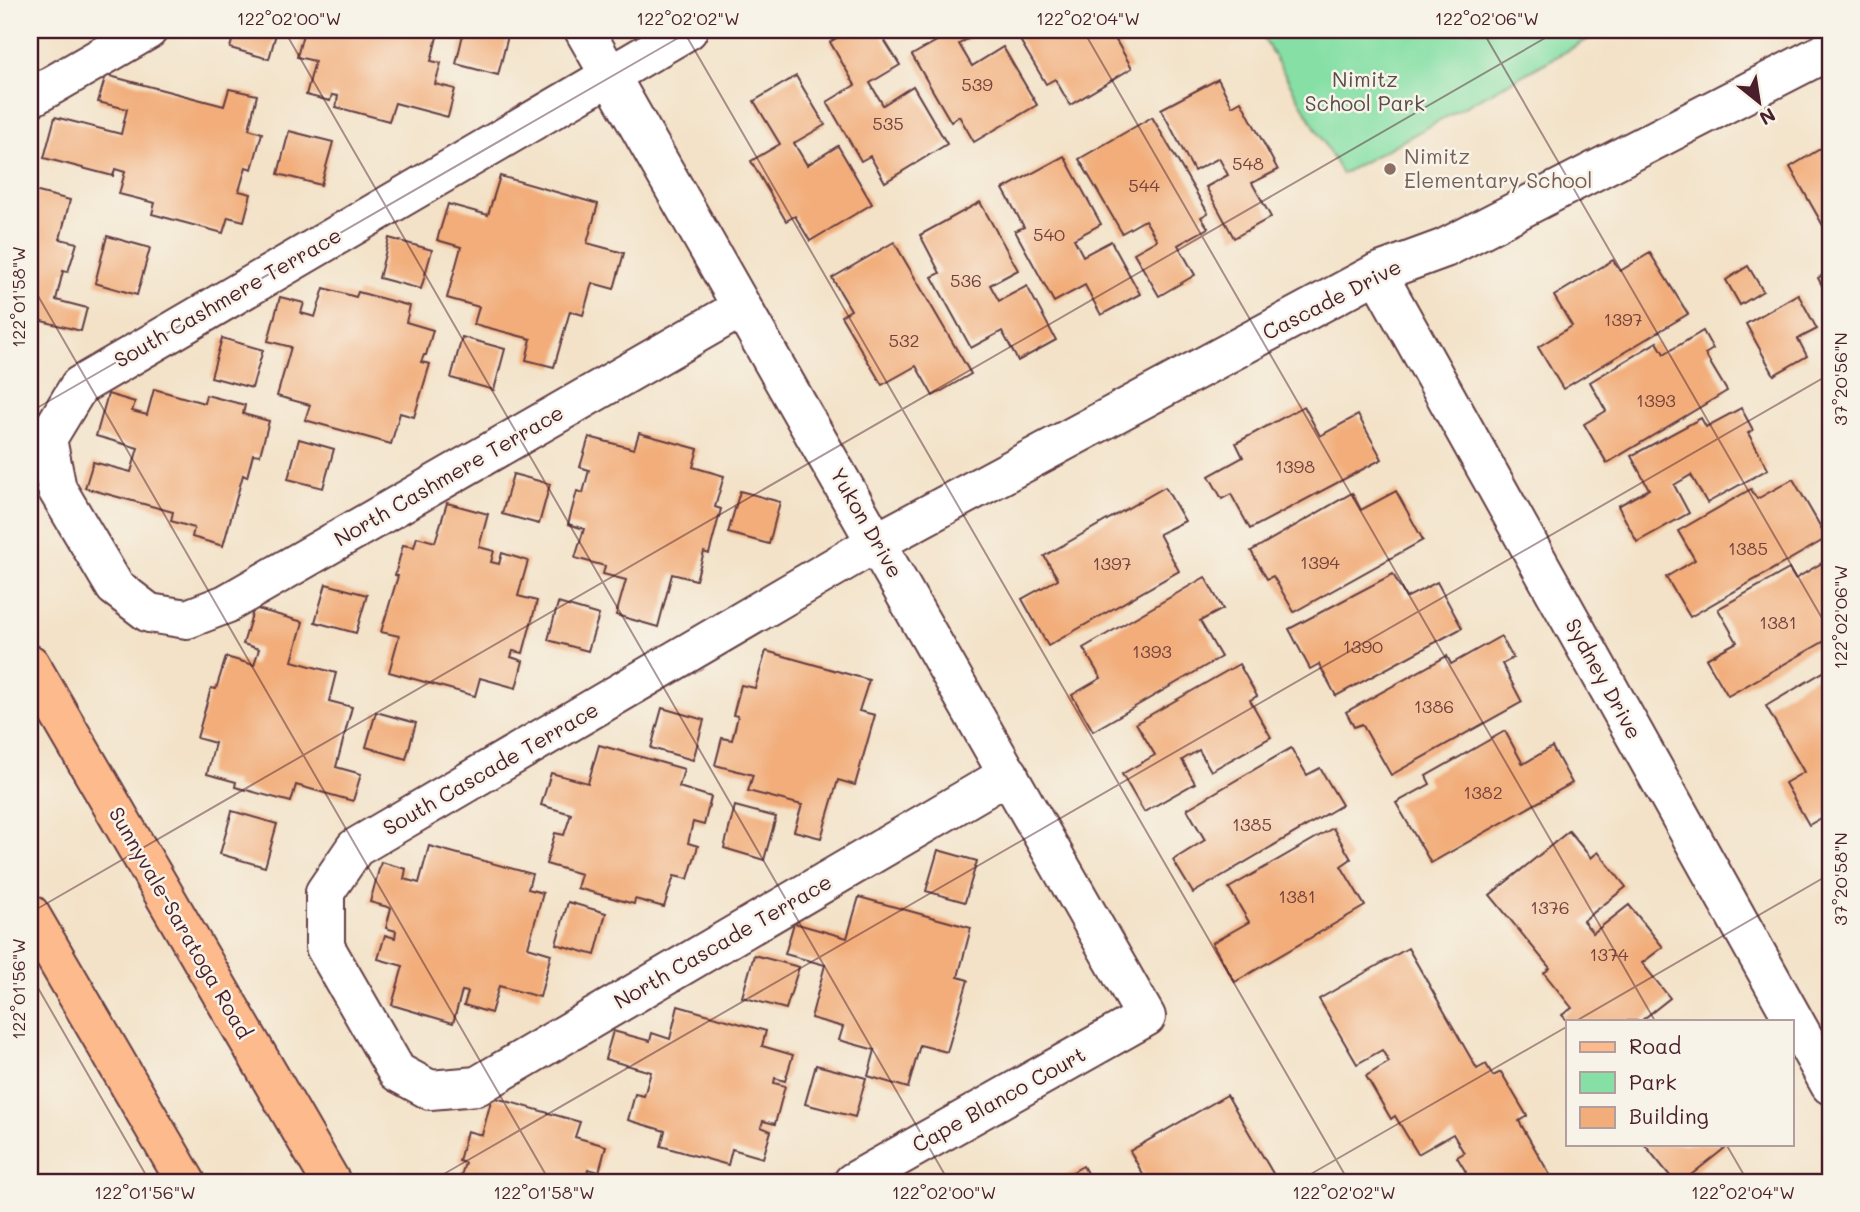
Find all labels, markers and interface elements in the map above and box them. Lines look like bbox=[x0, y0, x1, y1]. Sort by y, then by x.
text: 122°02'00"W bbox=[237, 6, 341, 30]
text: 122°02'02"W bbox=[636, 6, 740, 30]
text: 122°02'04"W bbox=[1036, 6, 1140, 30]
text: 122°02'06"W bbox=[1435, 6, 1539, 30]
park label: Nimitz School Park bbox=[1305, 65, 1425, 116]
north arrow bbox=[1724, 66, 1794, 136]
house number: 539 bbox=[961, 72, 993, 96]
text: N bbox=[1755, 103, 1780, 132]
house number: 535 bbox=[872, 111, 904, 135]
place label: Nimitz Elementary School bbox=[1404, 142, 1592, 193]
house number: 548 bbox=[1232, 151, 1264, 175]
marker: Nimitz Elementary School bbox=[1382, 161, 1398, 177]
house number: 544 bbox=[1128, 173, 1160, 197]
street label: South Cashmere Terrace bbox=[109, 221, 346, 373]
house number: 540 bbox=[1033, 222, 1065, 246]
text: 122°01'58"W bbox=[6, 246, 30, 348]
street label: Cascade Drive bbox=[1257, 252, 1405, 345]
house number: 536 bbox=[950, 268, 982, 292]
house number: 1397 bbox=[1603, 307, 1643, 331]
house number: 532 bbox=[888, 328, 920, 352]
text: 37°20'56"N bbox=[1828, 332, 1852, 426]
house number: 1393 bbox=[1636, 388, 1676, 412]
street label: North Cashmere Terrace bbox=[329, 398, 568, 552]
house number: 1398 bbox=[1275, 454, 1315, 478]
street label: Yukon Drive bbox=[825, 462, 910, 582]
house number: 1385 bbox=[1728, 536, 1768, 560]
house number: 1394 bbox=[1300, 550, 1340, 574]
house number: 1397 bbox=[1092, 551, 1132, 575]
text: 122°02'06"W bbox=[1828, 565, 1852, 669]
house number: 1381 bbox=[1759, 610, 1797, 634]
street label: Sydney Drive bbox=[1560, 613, 1649, 743]
house number: 1390 bbox=[1343, 634, 1383, 658]
house number: 1393 bbox=[1132, 639, 1172, 663]
house number: 1386 bbox=[1414, 694, 1454, 718]
street label: South Cascade Terrace bbox=[378, 695, 603, 841]
house number: 1382 bbox=[1463, 780, 1503, 804]
street label: Sunnyvale-Saratoga Road bbox=[104, 801, 259, 1043]
house number: 1385 bbox=[1232, 812, 1272, 836]
text: 37°20'58"N bbox=[1828, 832, 1852, 926]
street label: North Cascade Terrace bbox=[608, 867, 836, 1014]
house number: 1381 bbox=[1278, 884, 1316, 908]
house number: 1376 bbox=[1530, 895, 1570, 919]
text: 122°01'56"W bbox=[6, 938, 30, 1040]
house number: 1374 bbox=[1589, 942, 1629, 966]
legend bbox=[1566, 1020, 1794, 1146]
text: Road bbox=[1629, 1032, 1681, 1059]
street label: Cape Blanco Court bbox=[907, 1040, 1090, 1158]
text: Park bbox=[1629, 1068, 1677, 1095]
text: Building bbox=[1629, 1102, 1709, 1129]
text: 122°01'56"W bbox=[94, 1180, 196, 1204]
text: 122°01'58"W bbox=[493, 1180, 595, 1204]
text: 122°02'00"W bbox=[892, 1180, 996, 1204]
text: 122°02'02"W bbox=[1292, 1180, 1396, 1204]
text: 122°02'04"W bbox=[1691, 1180, 1795, 1204]

